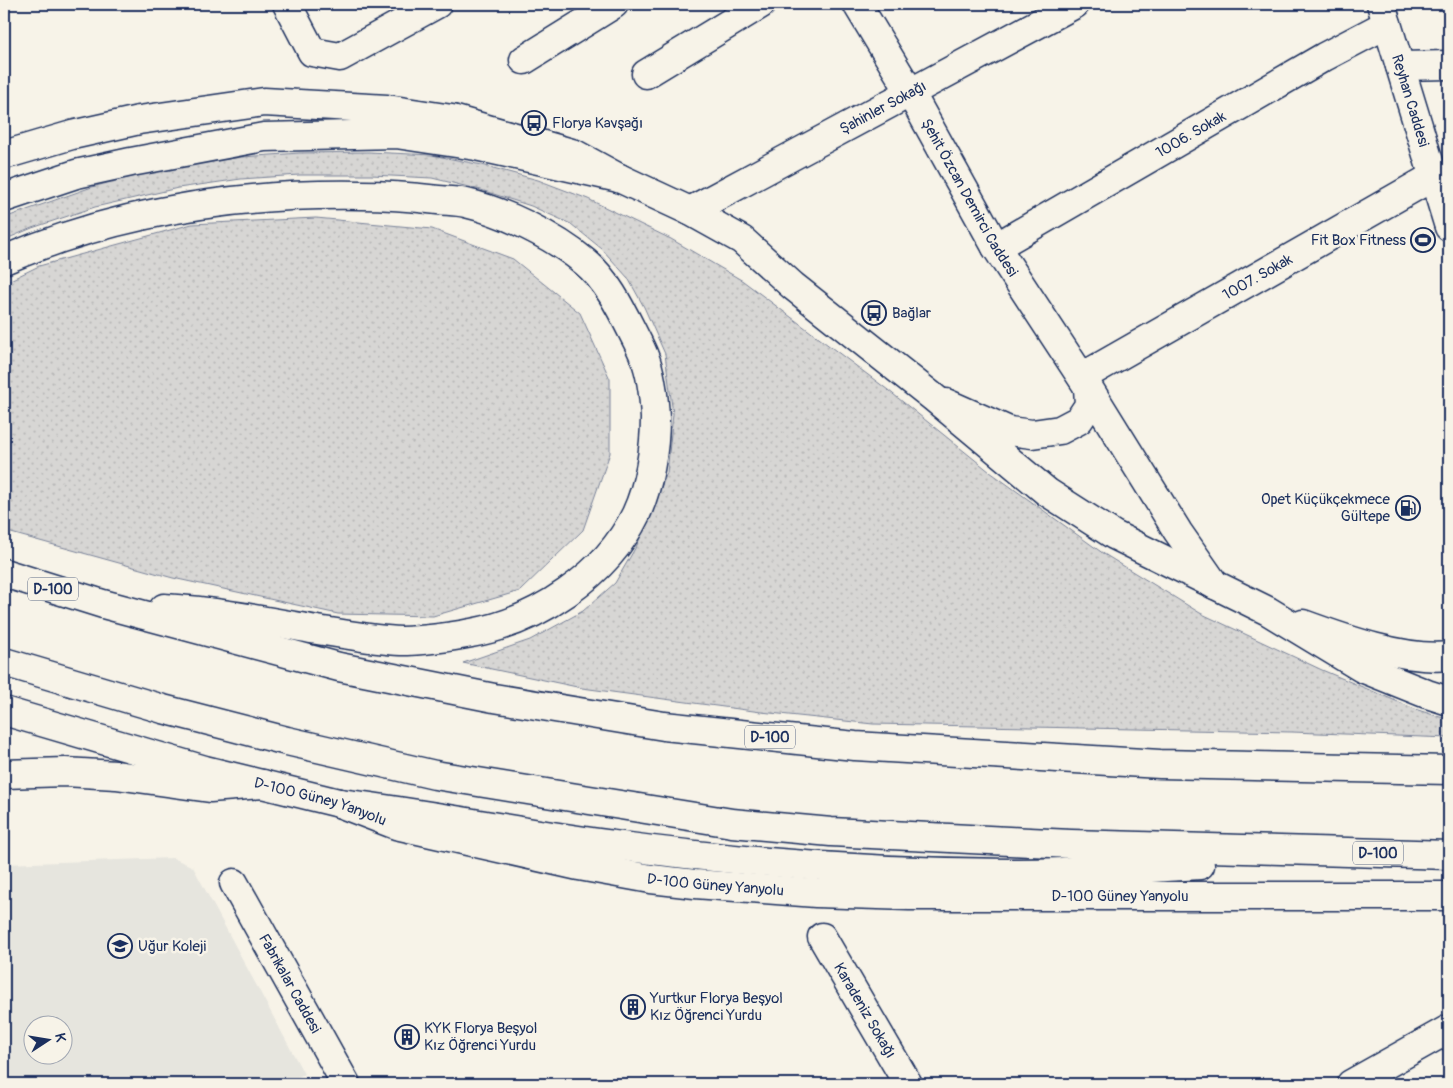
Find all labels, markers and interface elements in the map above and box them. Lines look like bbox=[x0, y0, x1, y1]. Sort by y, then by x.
street label: Reyhan Caddesi bbox=[1387, 52, 1433, 150]
street label: Şahinler Sokağı bbox=[836, 77, 930, 139]
street label: 1006. Sokak bbox=[1152, 107, 1230, 162]
bus stop icon: Florya Kavşağı bbox=[521, 110, 547, 136]
place label: Florya Kavşağı bbox=[552, 114, 643, 133]
street label: Şehit Özcan Demirci Caddesi bbox=[917, 115, 1022, 281]
sports icon: Fit Box Fitness bbox=[1410, 227, 1436, 253]
place label: Fit Box Fitness bbox=[1311, 231, 1406, 250]
street label: 1007. Sokak bbox=[1219, 250, 1297, 305]
bus stop icon: Bağlar bbox=[861, 300, 887, 326]
place label: Bağlar bbox=[892, 304, 932, 323]
place label: Opet Küçükçekmece Gültepe bbox=[1261, 490, 1391, 526]
fuel station icon: Opet Küçükçekmece Gültepe bbox=[1395, 495, 1421, 521]
road number: D-100 bbox=[28, 578, 78, 600]
road number: D-100 bbox=[745, 726, 795, 749]
street label: D-100 Güney Yanyolu bbox=[252, 773, 389, 830]
road number: D-100 bbox=[1353, 841, 1403, 864]
street label: D-100 Güney Yanyolu bbox=[646, 870, 784, 901]
street label: D-100 Güney Yanyolu bbox=[1051, 887, 1189, 906]
street label: Fabrikalar Caddesi bbox=[254, 931, 325, 1037]
school or university icon: Uğur Koleji bbox=[107, 933, 133, 959]
place label: Uğur Koleji bbox=[138, 937, 206, 956]
street label: Karadeniz Sokağı bbox=[829, 960, 900, 1062]
place label: Yurtkur Florya Beşyol Kız Öğrenci Yurdu bbox=[649, 989, 783, 1025]
building icon: Yurtkur Florya Beşyol Kız Öğrenci Yurdu bbox=[620, 994, 646, 1020]
north arrow bbox=[22, 1016, 72, 1066]
place label: KYK Florya Beşyol Kız Öğrenci Yurdu bbox=[424, 1019, 537, 1055]
building icon: KYK Florya Beşyol Kız Öğrenci Yurdu bbox=[394, 1024, 420, 1050]
text: K bbox=[51, 1031, 70, 1044]

